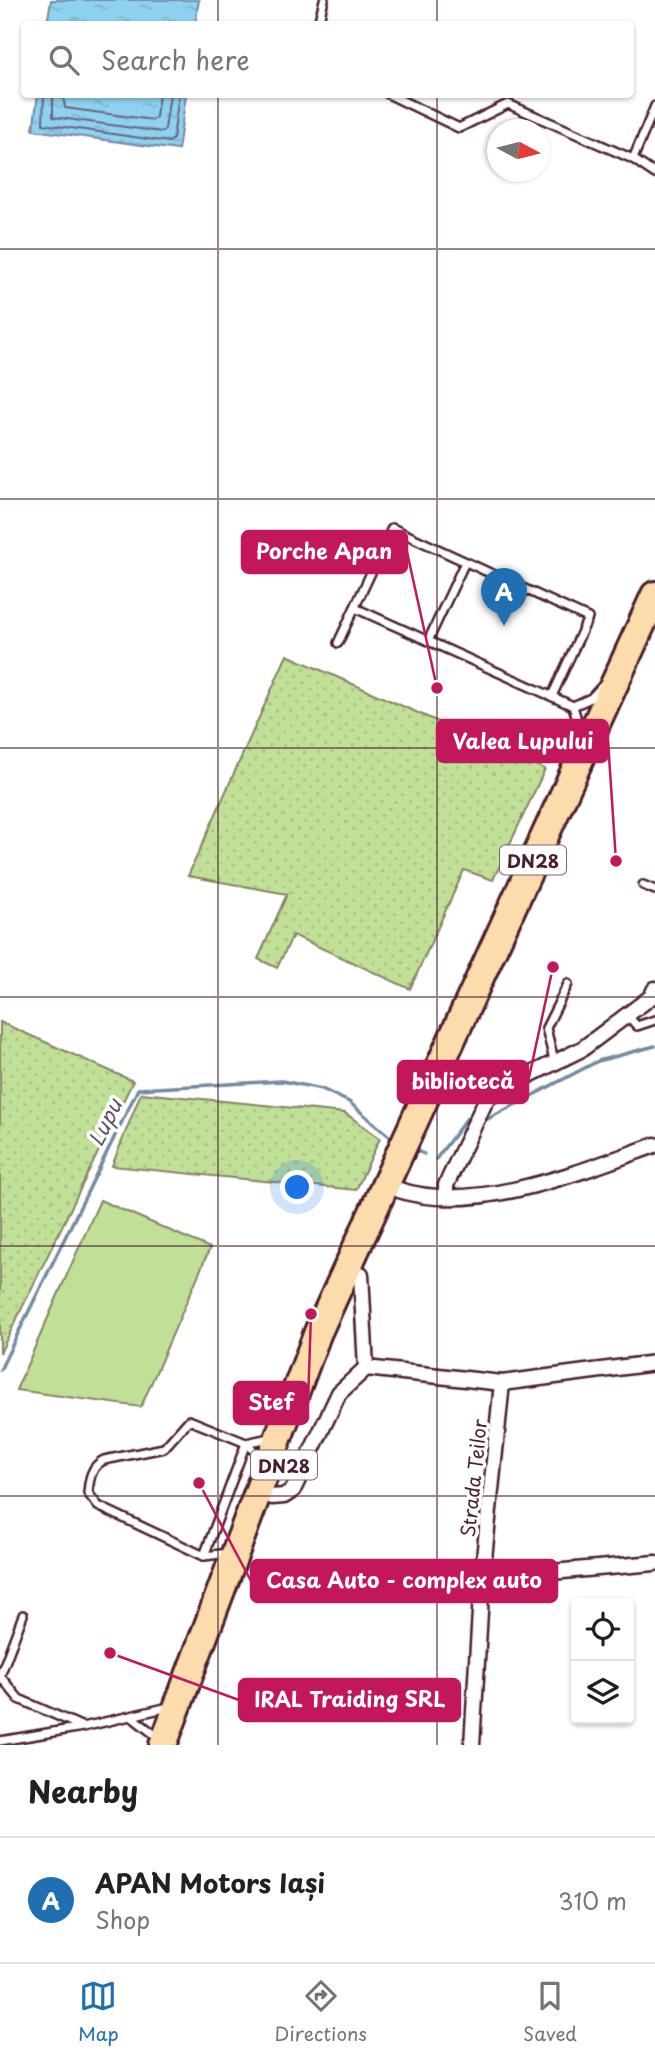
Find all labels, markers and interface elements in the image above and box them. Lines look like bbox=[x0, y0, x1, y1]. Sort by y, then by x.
search box bbox=[21, 21, 634, 98]
text: Search here bbox=[101, 40, 250, 79]
icon: search bbox=[45, 41, 83, 79]
north arrow bbox=[487, 119, 550, 182]
callout: Porche Apan bbox=[242, 531, 407, 573]
text: Porche Apan bbox=[256, 534, 392, 566]
pin: A bbox=[481, 568, 527, 626]
callout: Valea Lupului bbox=[437, 720, 608, 762]
text: Valea Lupului bbox=[452, 724, 594, 756]
road number: DN28 bbox=[500, 846, 566, 874]
callout: bibliotecă bbox=[398, 1061, 528, 1103]
text: bibliotecă bbox=[412, 1064, 514, 1096]
water label: Lupu bbox=[79, 1092, 130, 1151]
your location bbox=[280, 1170, 314, 1204]
callout: Stef bbox=[234, 1382, 308, 1424]
text: Stef bbox=[248, 1385, 295, 1417]
street label: Strada Teilor bbox=[453, 1417, 493, 1538]
road number: DN28 bbox=[251, 1450, 317, 1480]
callout: Casa Auto - complex auto bbox=[251, 1560, 557, 1602]
text: Casa Auto - complex auto bbox=[266, 1563, 542, 1595]
map controls bbox=[571, 1598, 634, 1724]
button: locate bbox=[571, 1598, 634, 1661]
button: layers bbox=[571, 1661, 634, 1724]
callout: IRAL Traiding SRL bbox=[239, 1679, 460, 1721]
text: IRAL Traiding SRL bbox=[254, 1682, 446, 1714]
text: Nearby bbox=[28, 1768, 138, 1813]
text: APAN Motors Iași bbox=[95, 1863, 325, 1902]
text: A bbox=[42, 1883, 60, 1918]
text: 310 m bbox=[558, 1883, 627, 1918]
text: Shop bbox=[95, 1902, 150, 1937]
tab: Map bbox=[78, 1977, 119, 2047]
tab: Directions bbox=[275, 1977, 367, 2047]
tab: Saved bbox=[523, 1977, 577, 2047]

